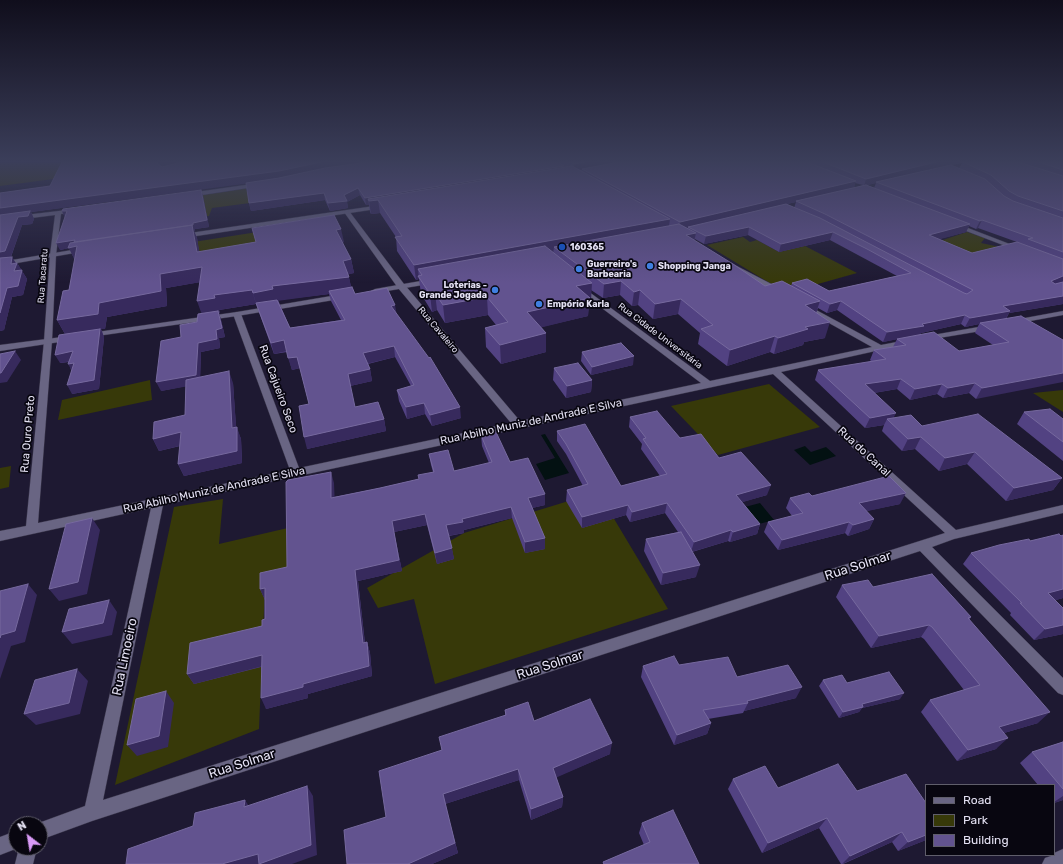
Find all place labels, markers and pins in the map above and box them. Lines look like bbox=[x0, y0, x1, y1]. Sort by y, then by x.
marker: 160365 bbox=[557, 242, 567, 252]
place label: 160365 bbox=[570, 242, 604, 252]
place label: Guerreiro's Barbearia bbox=[587, 259, 637, 280]
marker: Shopping Janga bbox=[645, 261, 655, 271]
place label: Shopping Janga bbox=[658, 261, 731, 271]
marker: Guerreiro's Barbearia bbox=[574, 264, 584, 274]
place label: Loterias - Grande Jogada bbox=[419, 280, 487, 301]
marker: Loterias - Grande Jogada bbox=[490, 285, 500, 295]
marker: Empório Karla bbox=[534, 299, 544, 309]
place label: Empório Karla bbox=[547, 299, 609, 309]

